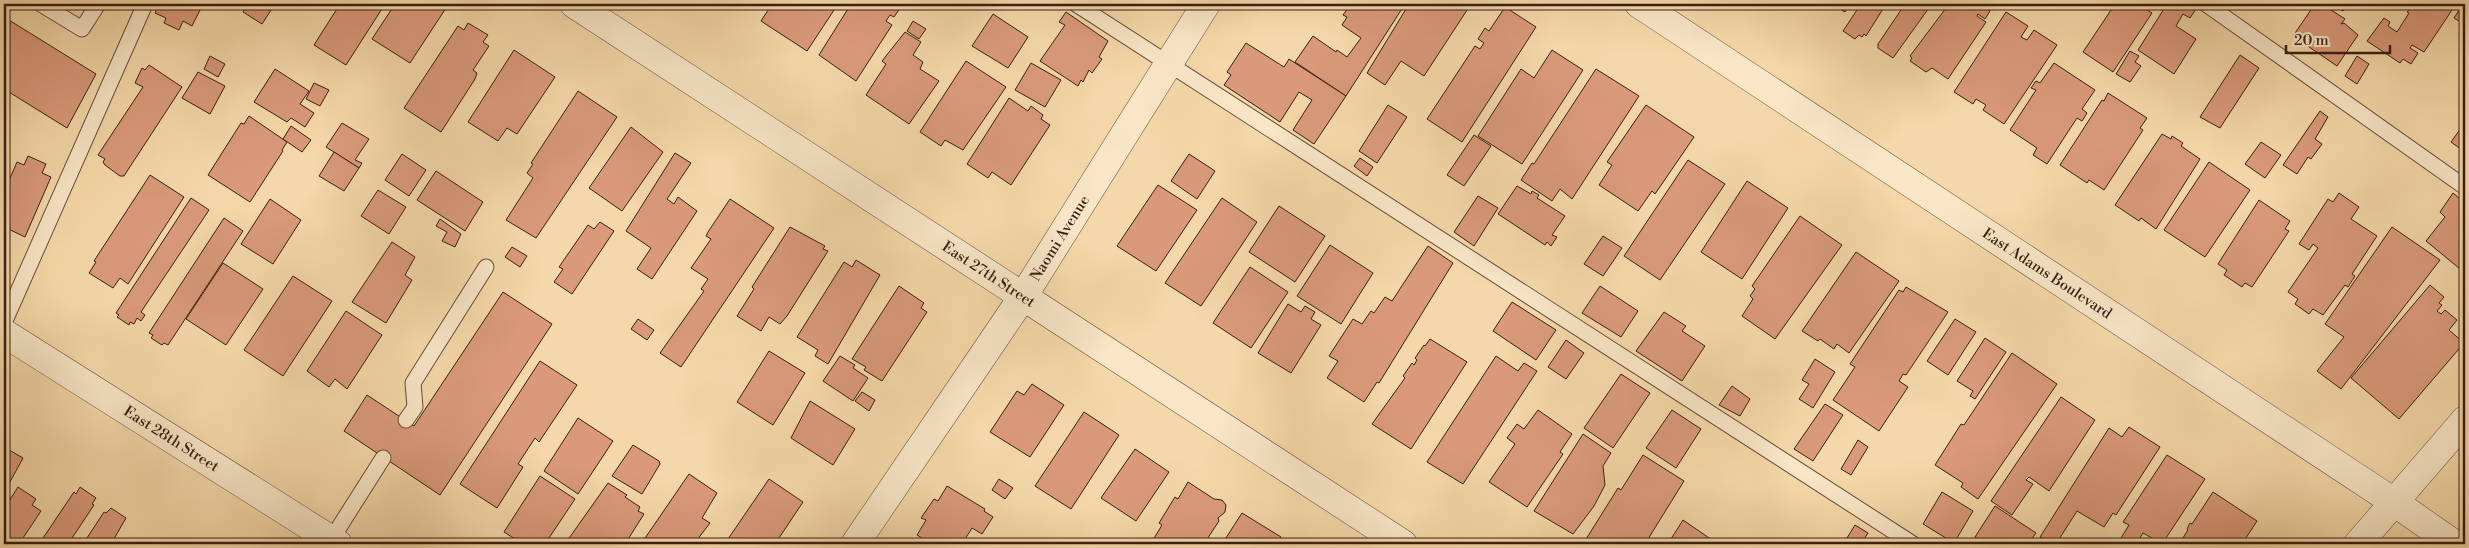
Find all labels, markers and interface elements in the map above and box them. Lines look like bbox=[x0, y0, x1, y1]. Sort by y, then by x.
scale bar bbox=[2286, 22, 2390, 54]
text: 20 m bbox=[2294, 31, 2329, 50]
street label: Naomi Avenue bbox=[1026, 192, 1094, 285]
street label: East Adams Boulevard bbox=[1978, 224, 2116, 324]
street label: East 27th Street bbox=[938, 237, 1039, 312]
street label: East 28th Street bbox=[120, 402, 223, 477]

